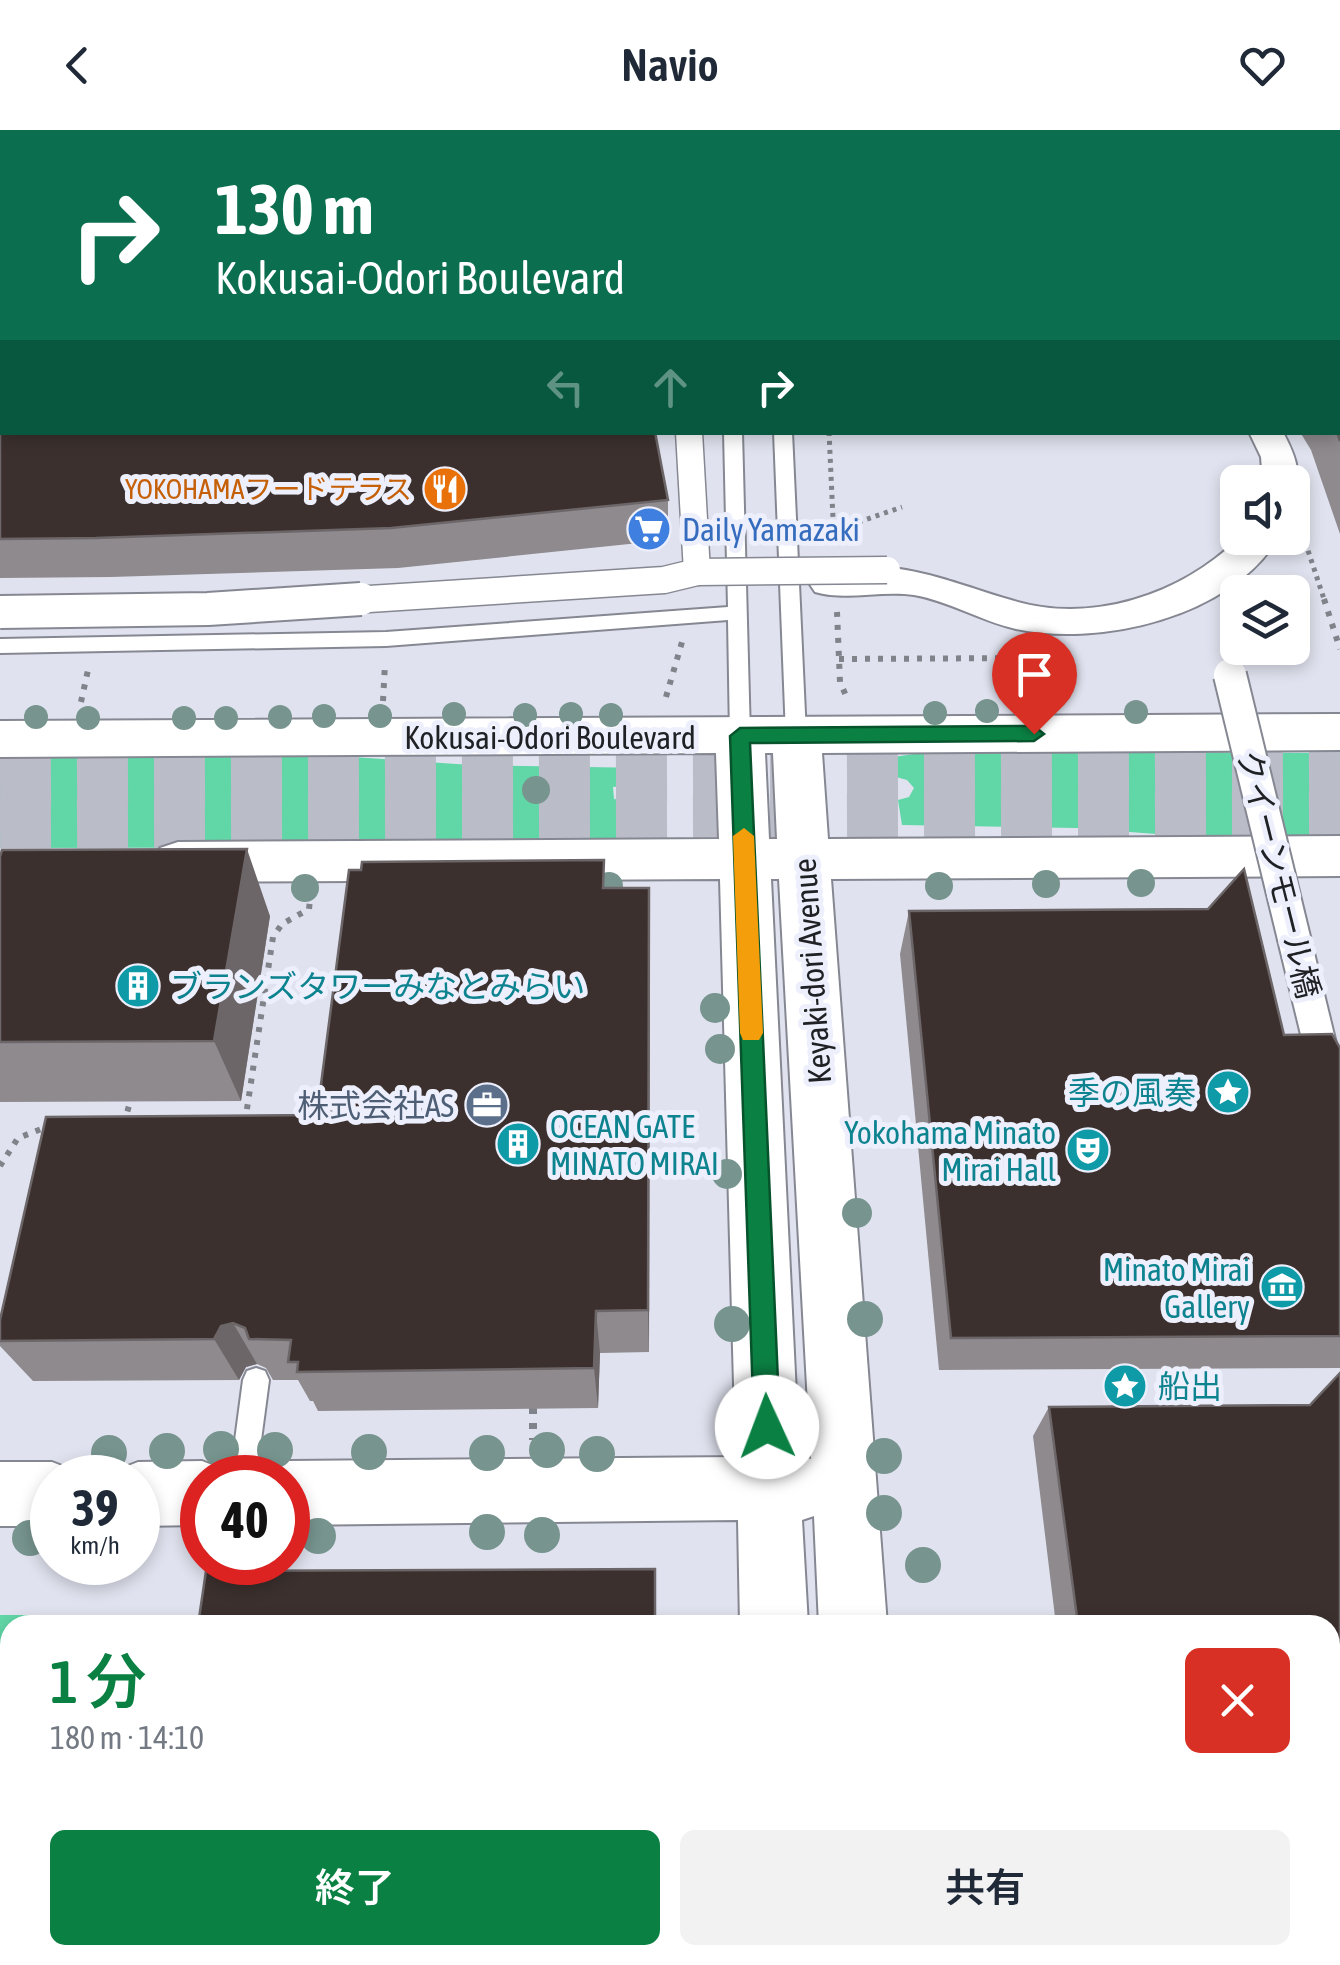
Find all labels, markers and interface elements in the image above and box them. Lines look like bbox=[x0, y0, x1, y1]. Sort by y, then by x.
icon: back bbox=[50, 38, 105, 93]
icon: heart bbox=[1235, 38, 1290, 93]
text: Navio bbox=[621, 39, 719, 91]
text: 130 m bbox=[215, 169, 374, 249]
icon: right bbox=[50, 170, 180, 300]
text: Kokusai-Odori Boulevard bbox=[215, 252, 625, 304]
icon: left bbox=[538, 360, 593, 415]
icon: ahead bbox=[643, 360, 698, 415]
icon: right bbox=[748, 360, 803, 415]
map controls bbox=[1220, 465, 1310, 665]
button: sound bbox=[1220, 465, 1310, 555]
restaurant icon: YOKOHAMAフードテラス bbox=[422, 466, 468, 512]
place label: YOKOHAMAフードテラス bbox=[125, 473, 412, 505]
supermarket icon: Daily Yamazaki bbox=[626, 506, 672, 552]
place label: Daily Yamazaki bbox=[682, 511, 860, 548]
button: layers bbox=[1220, 575, 1310, 665]
pin bbox=[992, 632, 1077, 735]
icon: arrive bbox=[1007, 647, 1062, 702]
street label: Kokusai-Odori Boulevard bbox=[404, 719, 696, 756]
street label: クイーンモール橋 bbox=[1230, 746, 1328, 1002]
street label: Keyaki-dori Avenue bbox=[786, 857, 838, 1085]
building icon: ブランズタワーみなとみらい bbox=[115, 963, 161, 1009]
place label: ブランズタワーみなとみらい bbox=[170, 968, 585, 1005]
place icon: 季の風奏 bbox=[1205, 1069, 1251, 1115]
place label: 季の風奏 bbox=[1068, 1074, 1196, 1111]
office icon: 株式会社AS bbox=[464, 1082, 510, 1128]
place label: 株式会社AS bbox=[297, 1087, 454, 1124]
place label: OCEAN GATE MINATO MIRAI bbox=[550, 1108, 719, 1182]
place label: Yokohama Minato Mirai Hall bbox=[844, 1114, 1057, 1188]
building icon: OCEAN GATE MINATO MIRAI bbox=[495, 1121, 541, 1167]
theatre icon: Yokohama Minato Mirai Hall bbox=[1065, 1127, 1111, 1173]
place label: Minato Mirai Gallery bbox=[1103, 1251, 1250, 1325]
museum icon: Minato Mirai Gallery bbox=[1259, 1264, 1305, 1310]
place icon: 船出 bbox=[1102, 1363, 1148, 1409]
place label: 船出 bbox=[1158, 1368, 1222, 1405]
position arrow bbox=[715, 1375, 819, 1479]
speed limit sign: 40 bbox=[180, 1455, 310, 1585]
text: 39 bbox=[71, 1479, 118, 1537]
text: km/h bbox=[70, 1531, 120, 1559]
text: 1 分 bbox=[50, 1647, 146, 1716]
button: close bbox=[1185, 1648, 1290, 1753]
text: 180 m · 14:10 bbox=[50, 1719, 204, 1756]
button: 終了 bbox=[50, 1830, 660, 1945]
button: 共有 bbox=[680, 1830, 1290, 1945]

